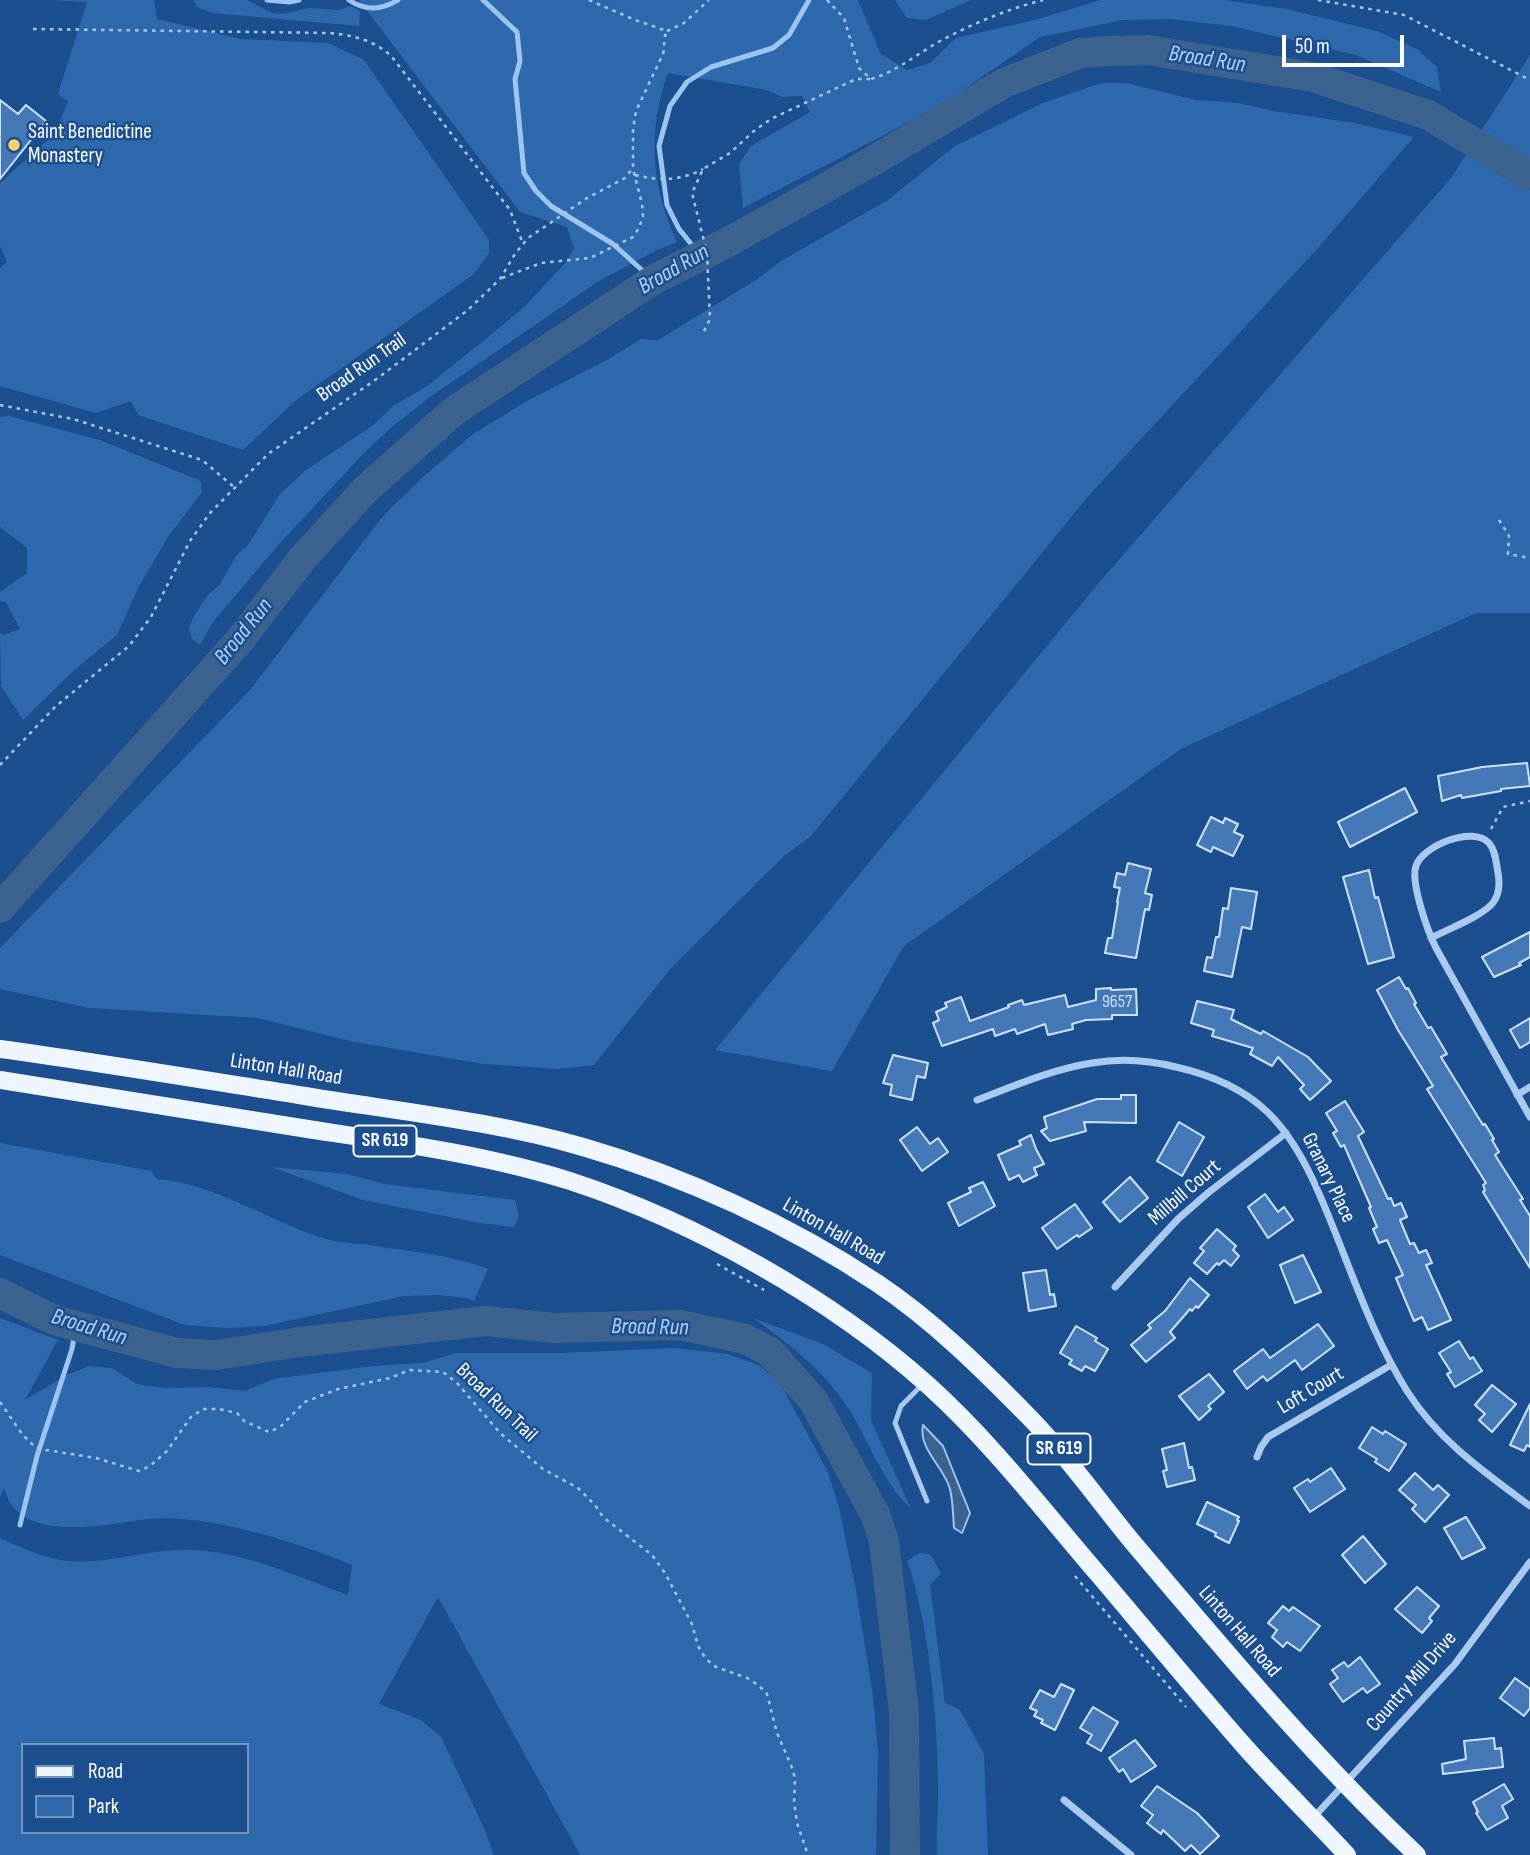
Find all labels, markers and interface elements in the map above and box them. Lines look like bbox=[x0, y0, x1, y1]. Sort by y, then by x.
scale bar bbox=[1285, 21, 1408, 65]
text: 50 m bbox=[1295, 34, 1330, 59]
water label: Broad Run bbox=[1167, 40, 1247, 80]
place label: Saint Benedictine Monastery bbox=[28, 120, 152, 170]
marker: Saint Benedictine Monastery bbox=[6, 137, 22, 153]
water label: Broad Run bbox=[634, 239, 714, 301]
street label: Broad Run Trail bbox=[312, 328, 412, 408]
water label: Broad Run bbox=[209, 593, 279, 671]
house number: 9657 bbox=[1102, 991, 1132, 1013]
street label: Linton Hall Road bbox=[228, 1049, 344, 1091]
road number: SR 619 bbox=[354, 1126, 416, 1156]
street label: Granary Place bbox=[1295, 1129, 1361, 1227]
street label: Millbill Court bbox=[1143, 1155, 1227, 1231]
street label: Linton Hall Road bbox=[778, 1193, 888, 1271]
water label: Broad Run bbox=[48, 1304, 130, 1352]
water label: Broad Run bbox=[611, 1314, 689, 1342]
street label: Broad Run Trail bbox=[450, 1358, 542, 1448]
street label: Loft Court bbox=[1274, 1362, 1348, 1420]
road number: SR 619 bbox=[1028, 1434, 1090, 1464]
street label: Linton Hall Road bbox=[1192, 1581, 1286, 1683]
street label: Country Mill Drive bbox=[1362, 1627, 1462, 1737]
legend bbox=[21, 1743, 248, 1834]
text: Road bbox=[88, 1759, 123, 1784]
text: Park bbox=[88, 1794, 119, 1819]

